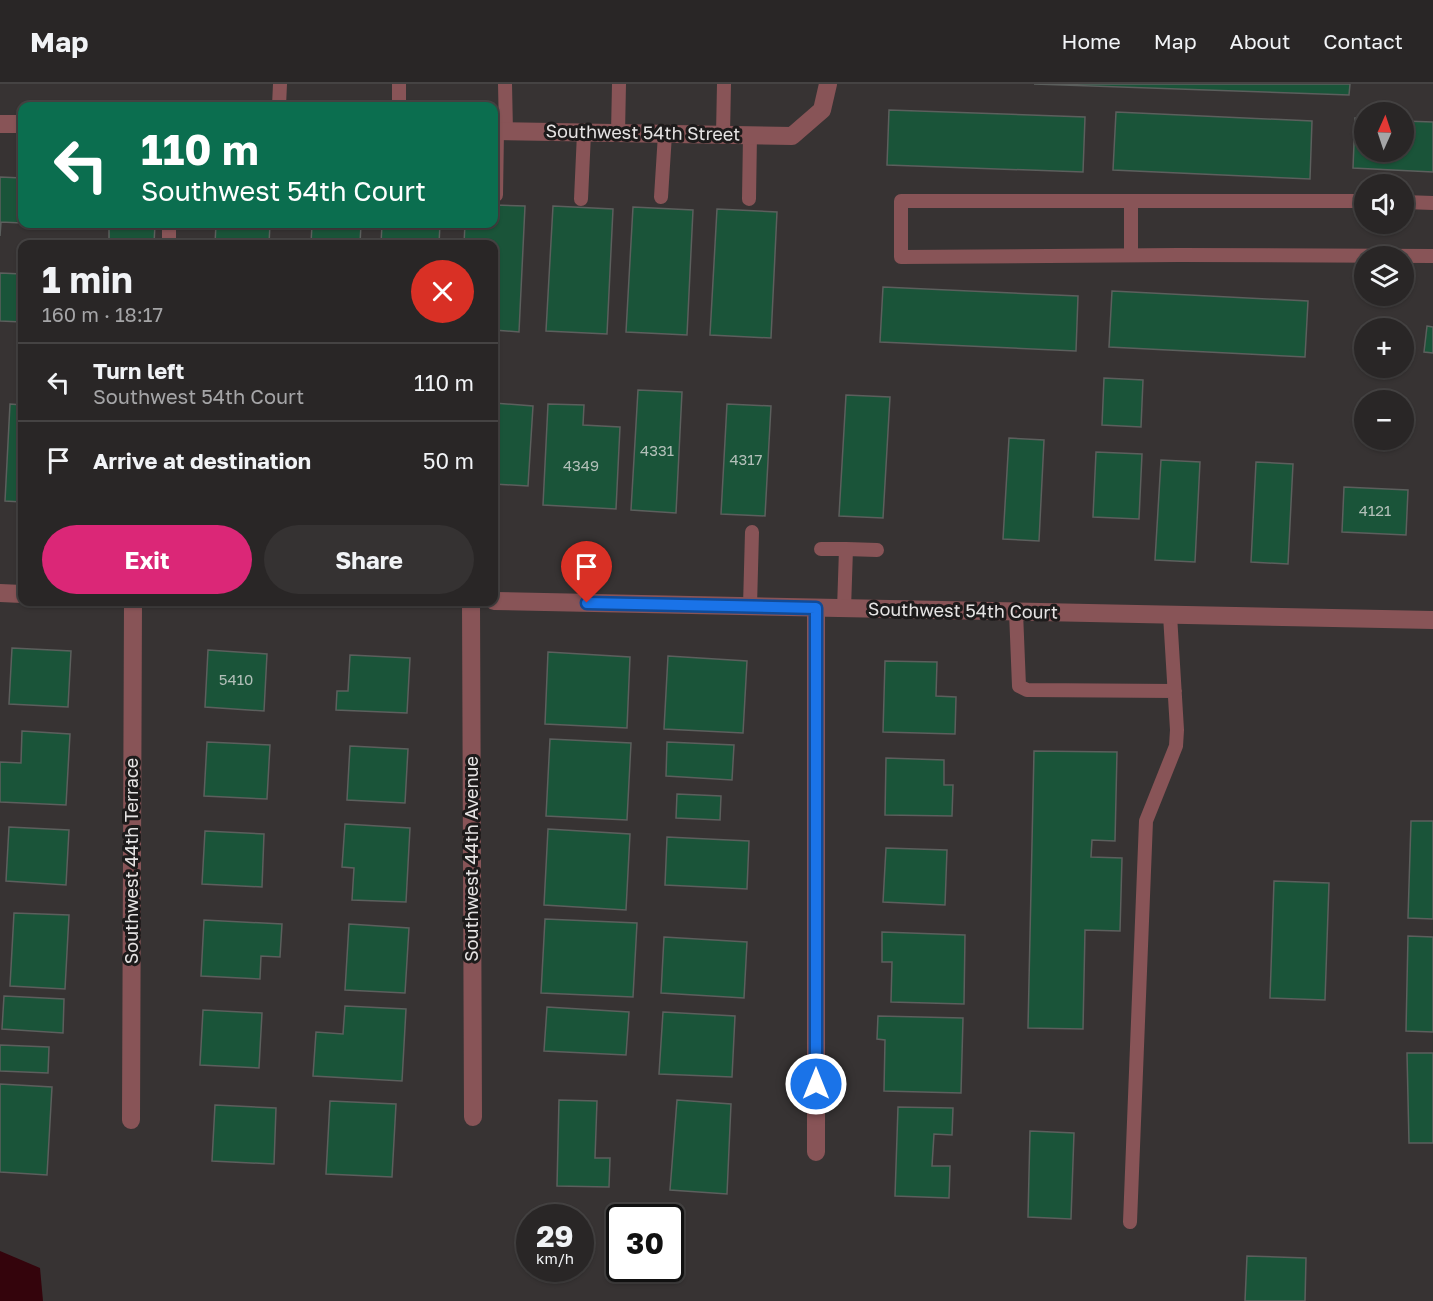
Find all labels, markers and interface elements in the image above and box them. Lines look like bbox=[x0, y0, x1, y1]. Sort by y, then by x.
text: Map bbox=[30, 25, 88, 58]
text: Home bbox=[1061, 28, 1121, 54]
text: Map bbox=[1154, 28, 1197, 54]
text: About bbox=[1230, 28, 1290, 54]
text: Contact bbox=[1323, 28, 1403, 54]
north arrow bbox=[1354, 102, 1414, 162]
map controls bbox=[1354, 102, 1414, 450]
street label: Southwest 54th Street bbox=[545, 119, 741, 145]
text: 110 m bbox=[141, 124, 259, 174]
icon: left bbox=[42, 126, 120, 204]
button: sound bbox=[1354, 174, 1414, 234]
text: Southwest 54th Court bbox=[141, 175, 426, 207]
button: layers bbox=[1354, 246, 1414, 306]
text: 1 min bbox=[42, 258, 133, 301]
button: close bbox=[411, 260, 474, 323]
text: 160 m · 18:17 bbox=[42, 302, 163, 326]
button: + bbox=[1354, 318, 1414, 378]
text: Turn left bbox=[93, 357, 184, 384]
icon: left bbox=[42, 366, 75, 399]
text: 110 m bbox=[414, 369, 474, 396]
text: Southwest 54th Court bbox=[93, 384, 304, 408]
button: − bbox=[1354, 390, 1414, 450]
house number: 4331 bbox=[640, 441, 674, 459]
icon: arrive bbox=[42, 444, 75, 477]
text: Arrive at destination bbox=[93, 447, 311, 474]
text: 50 m bbox=[423, 447, 474, 474]
house number: 4317 bbox=[729, 450, 763, 468]
house number: 4349 bbox=[563, 456, 599, 474]
house number: 4121 bbox=[1359, 501, 1391, 519]
button: Exit bbox=[42, 525, 252, 594]
button: Share bbox=[264, 525, 474, 594]
pin bbox=[561, 541, 612, 603]
icon: arrive bbox=[570, 550, 603, 583]
street label: Southwest 54th Court bbox=[868, 597, 1058, 623]
house number: 5410 bbox=[219, 670, 253, 688]
street label: Southwest 44th Avenue bbox=[460, 756, 482, 962]
street label: Southwest 44th Terrace bbox=[120, 758, 142, 964]
position arrow bbox=[784, 1052, 848, 1116]
speed limit sign: 30 bbox=[606, 1204, 684, 1282]
text: 29 bbox=[536, 1218, 574, 1254]
text: km/h bbox=[536, 1249, 574, 1267]

